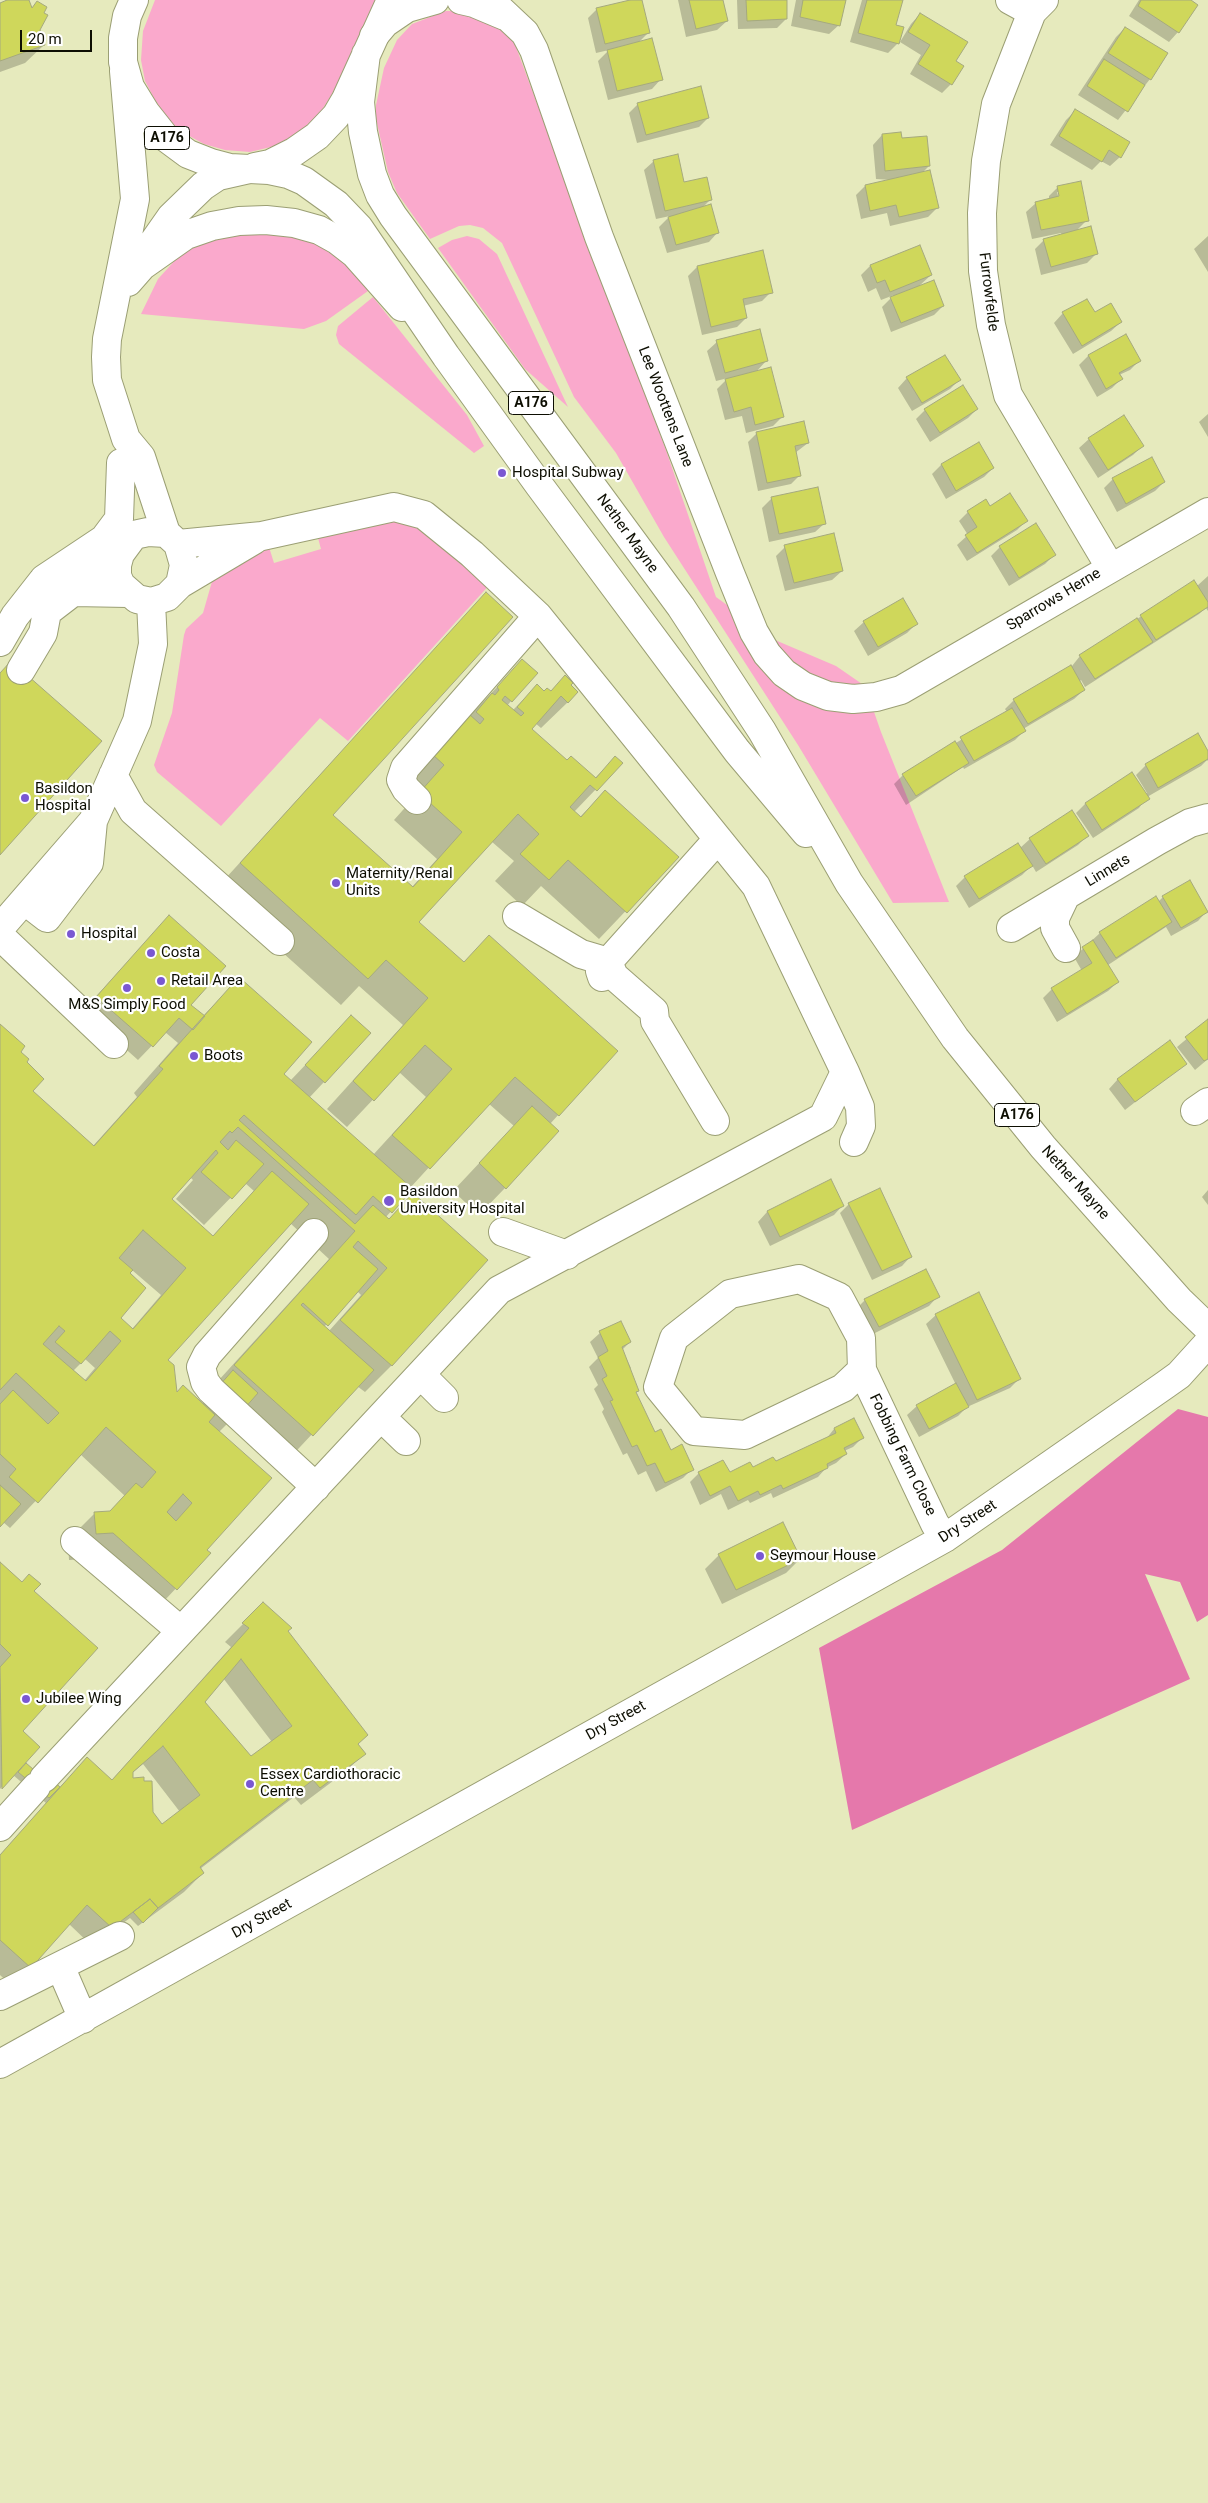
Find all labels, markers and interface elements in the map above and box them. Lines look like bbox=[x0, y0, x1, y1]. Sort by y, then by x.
scale bar bbox=[22, 20, 95, 52]
text: 20 m bbox=[28, 30, 62, 48]
road number: A176 bbox=[144, 126, 190, 150]
street label: Furrowfelde bbox=[974, 252, 1002, 332]
street label: Lee Woottens Lane bbox=[634, 344, 696, 470]
road number: A176 bbox=[508, 392, 554, 414]
place label: Hospital Subway bbox=[512, 464, 624, 482]
marker: Hospital Subway bbox=[496, 467, 508, 479]
street label: Nether Mayne bbox=[592, 491, 662, 577]
street label: Sparrows Herne bbox=[1004, 565, 1104, 635]
place label: Basildon Hospital bbox=[35, 780, 93, 815]
marker: Basildon Hospital bbox=[19, 792, 31, 804]
street label: Linnets bbox=[1082, 851, 1134, 891]
place label: Maternity/Renal Units bbox=[346, 865, 453, 900]
marker: Maternity/Renal Units bbox=[330, 877, 342, 889]
place label: Hospital bbox=[81, 925, 137, 943]
marker: Hospital bbox=[65, 928, 77, 940]
place label: Costa bbox=[161, 944, 200, 962]
marker: Costa bbox=[145, 947, 157, 959]
place label: Retail Area bbox=[171, 972, 243, 990]
marker: Retail Area bbox=[155, 975, 167, 987]
marker: M&S Simply Food bbox=[121, 982, 133, 994]
place label: M&S Simply Food bbox=[68, 996, 186, 1014]
place label: Boots bbox=[204, 1047, 243, 1065]
marker: Boots bbox=[188, 1050, 200, 1062]
road number: A176 bbox=[994, 1104, 1040, 1126]
street label: Nether Mayne bbox=[1037, 1142, 1113, 1224]
place label: Basildon University Hospital bbox=[400, 1183, 525, 1218]
marker: Basildon University Hospital bbox=[382, 1194, 396, 1208]
street label: Fobbing Farm Close bbox=[865, 1391, 939, 1519]
street label: Dry Street bbox=[936, 1497, 1000, 1547]
place label: Seymour House bbox=[770, 1547, 876, 1565]
marker: Seymour House bbox=[754, 1550, 766, 1562]
place label: Jubilee Wing bbox=[36, 1690, 122, 1708]
marker: Jubilee Wing bbox=[20, 1693, 32, 1705]
street label: Dry Street bbox=[583, 1697, 649, 1745]
place label: Essex Cardiothoracic Centre bbox=[260, 1766, 401, 1801]
marker: Essex Cardiothoracic Centre bbox=[244, 1778, 256, 1790]
street label: Dry Street bbox=[229, 1895, 295, 1943]

